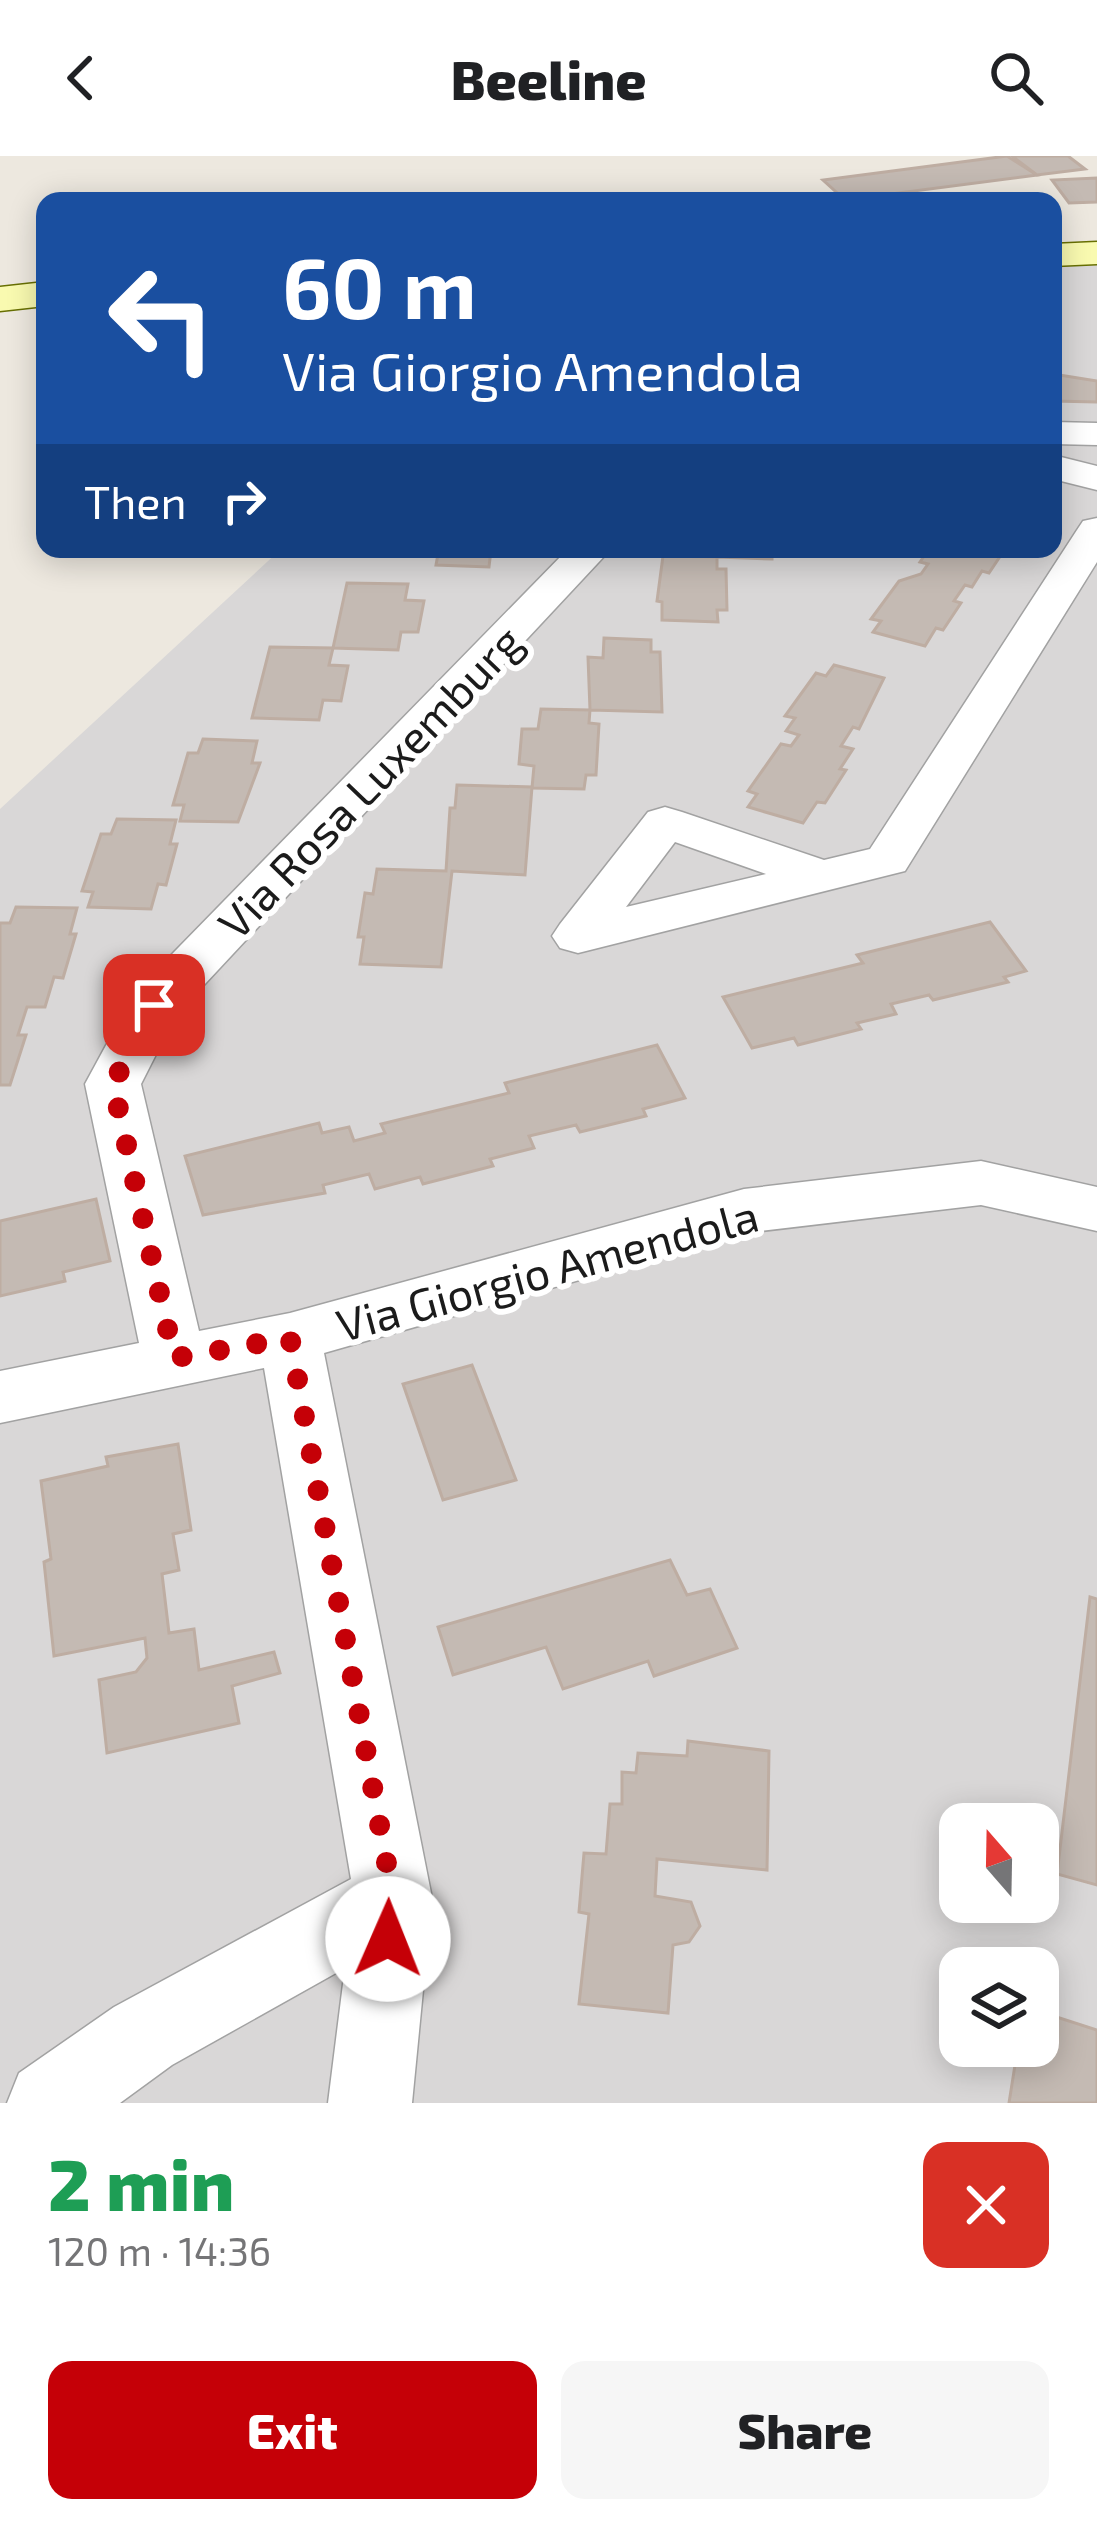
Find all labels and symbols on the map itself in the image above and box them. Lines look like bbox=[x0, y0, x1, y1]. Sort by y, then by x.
street label: Via Rosa Luxemburg bbox=[206, 613, 532, 949]
pin bbox=[103, 954, 205, 1056]
street label: Via Giorgio Amendola bbox=[330, 1187, 764, 1351]
north arrow bbox=[939, 1803, 1059, 1923]
position arrow bbox=[325, 1876, 451, 2002]

